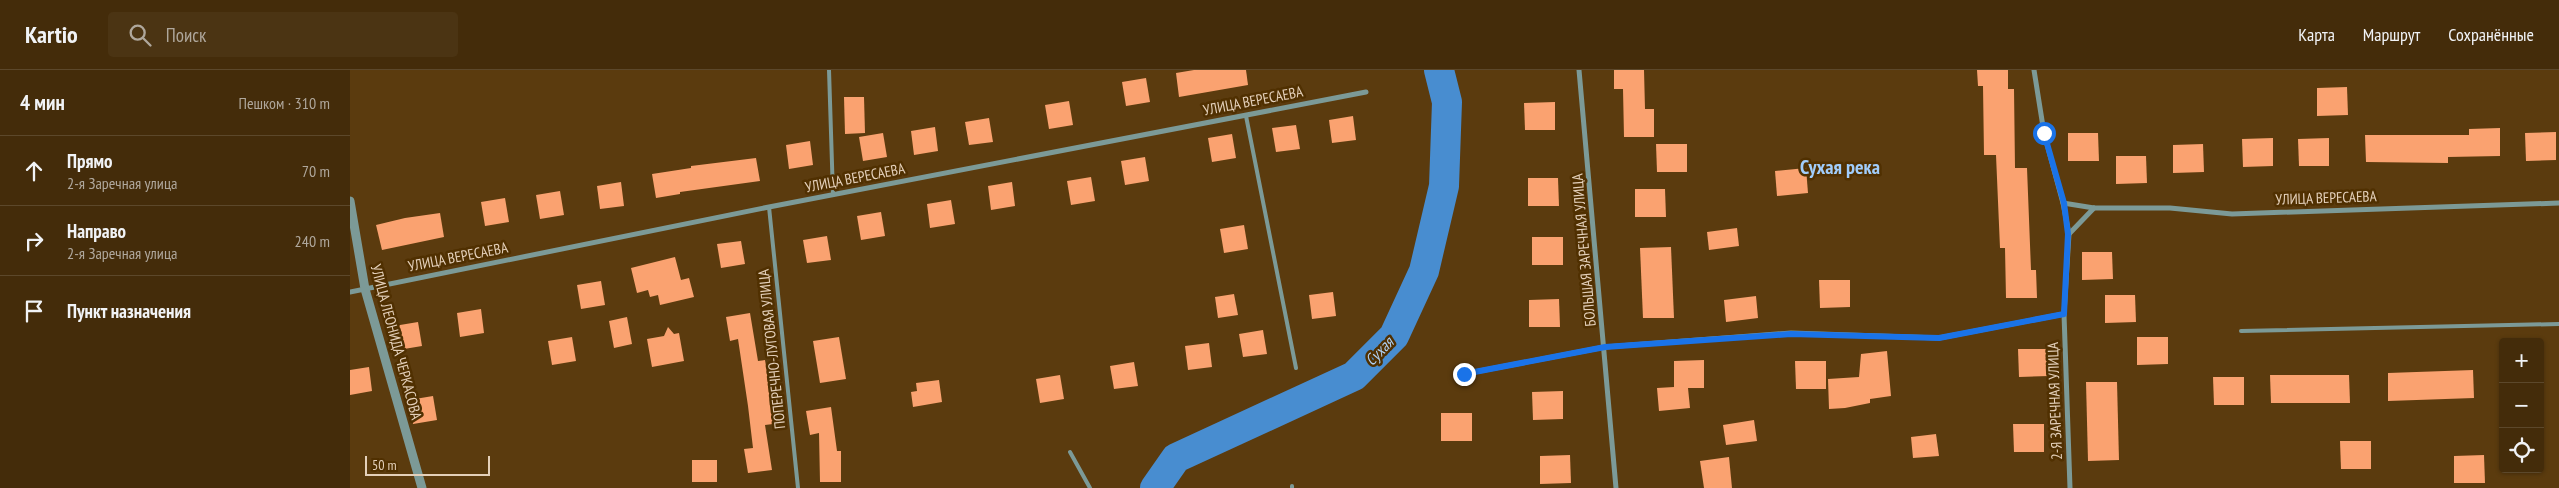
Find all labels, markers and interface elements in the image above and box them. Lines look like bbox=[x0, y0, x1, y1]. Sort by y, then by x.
search box bbox=[108, 12, 458, 57]
text: Kartio bbox=[25, 19, 78, 50]
icon: search bbox=[126, 21, 154, 49]
text: Поиск bbox=[166, 23, 206, 47]
text: Карта bbox=[2298, 23, 2335, 46]
text: Маршрут bbox=[2363, 23, 2420, 46]
text: Сохранённые bbox=[2448, 23, 2534, 46]
street label: УЛИЦА ВЕРЕСАЕВА bbox=[1201, 81, 1305, 119]
text: 4 мин bbox=[20, 89, 65, 116]
text: Пешком · 310 m bbox=[239, 93, 330, 113]
route start bbox=[2033, 122, 2056, 145]
text: Прямо bbox=[67, 149, 112, 173]
district label: Сухая река bbox=[1800, 154, 1880, 180]
icon: ahead bbox=[20, 157, 48, 185]
street label: УЛИЦА ВЕРЕСАЕВА bbox=[803, 158, 907, 196]
text: 70 m bbox=[302, 161, 330, 181]
street label: БОЛЬШАЯ ЗАРЕЧНАЯ УЛИЦА bbox=[1567, 172, 1600, 327]
text: 2-я Заречная улица bbox=[67, 173, 177, 193]
street label: УЛИЦА ВЕРЕСАЕВА bbox=[2275, 186, 2378, 209]
text: Направо bbox=[67, 219, 126, 243]
icon: right bbox=[20, 227, 48, 255]
text: 240 m bbox=[295, 231, 330, 251]
street label: УЛИЦА ВЕРЕСАЕВА bbox=[406, 237, 510, 275]
text: 2-я Заречная улица bbox=[67, 243, 177, 263]
street label: УЛИЦА ЛЕОНИДА ЧЕРКАСОВА bbox=[367, 262, 427, 423]
street label: ПОПЕРЕЧНО-ЛУГОВАЯ УЛИЦА bbox=[754, 267, 789, 430]
icon: arrive bbox=[20, 297, 48, 325]
text: Пункт назначения bbox=[67, 299, 191, 323]
water label: Сухая bbox=[1361, 331, 1399, 370]
map controls bbox=[2499, 338, 2544, 473]
button: + bbox=[2499, 338, 2544, 383]
street label: 2-Я ЗАРЕЧНАЯ УЛИЦА bbox=[2043, 341, 2066, 460]
route end bbox=[1453, 363, 1476, 386]
button: − bbox=[2499, 383, 2544, 428]
button: locate bbox=[2499, 428, 2544, 473]
scale bar bbox=[365, 453, 490, 476]
text: 50 m bbox=[372, 456, 397, 474]

